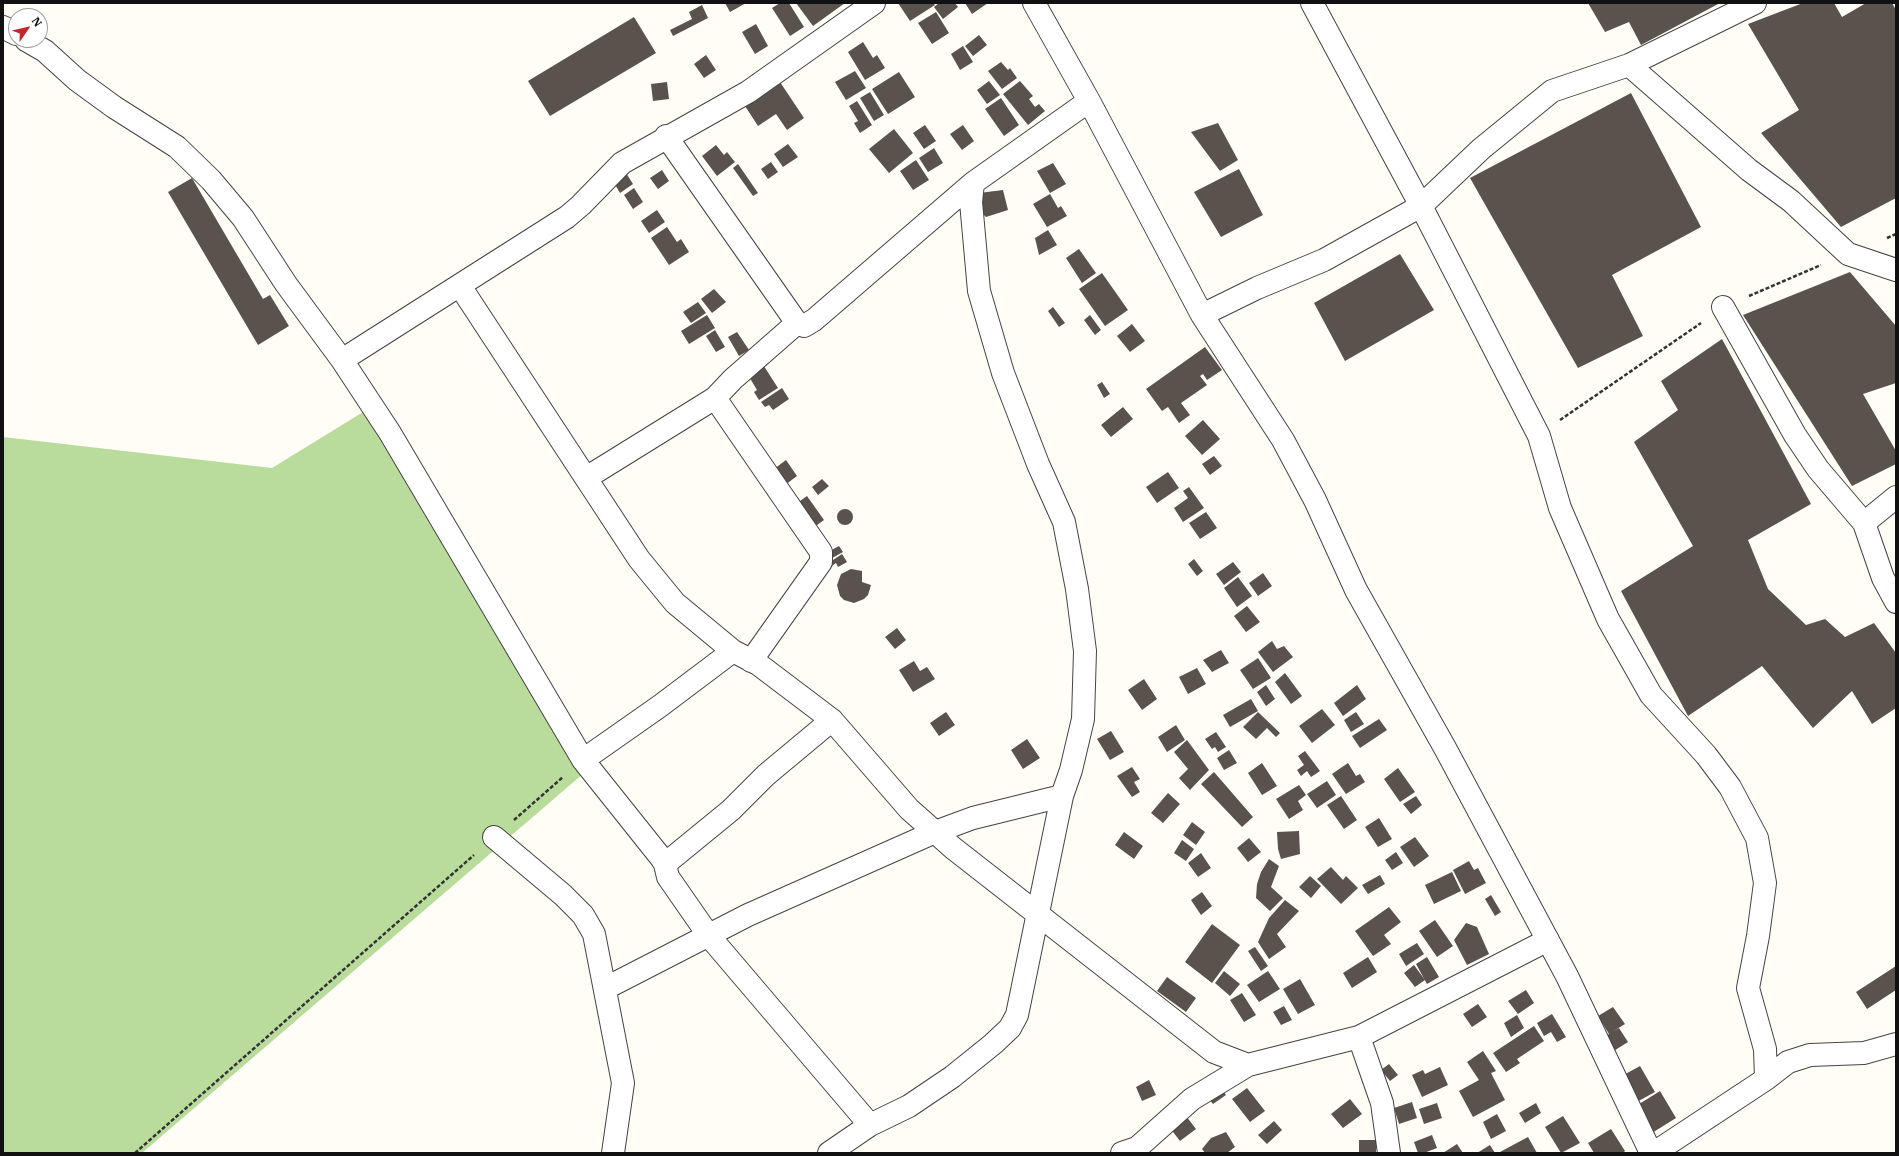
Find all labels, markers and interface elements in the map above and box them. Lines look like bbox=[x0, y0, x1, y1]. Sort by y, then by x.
north arrow bbox=[8, 8, 48, 48]
text: N bbox=[29, 14, 45, 29]

